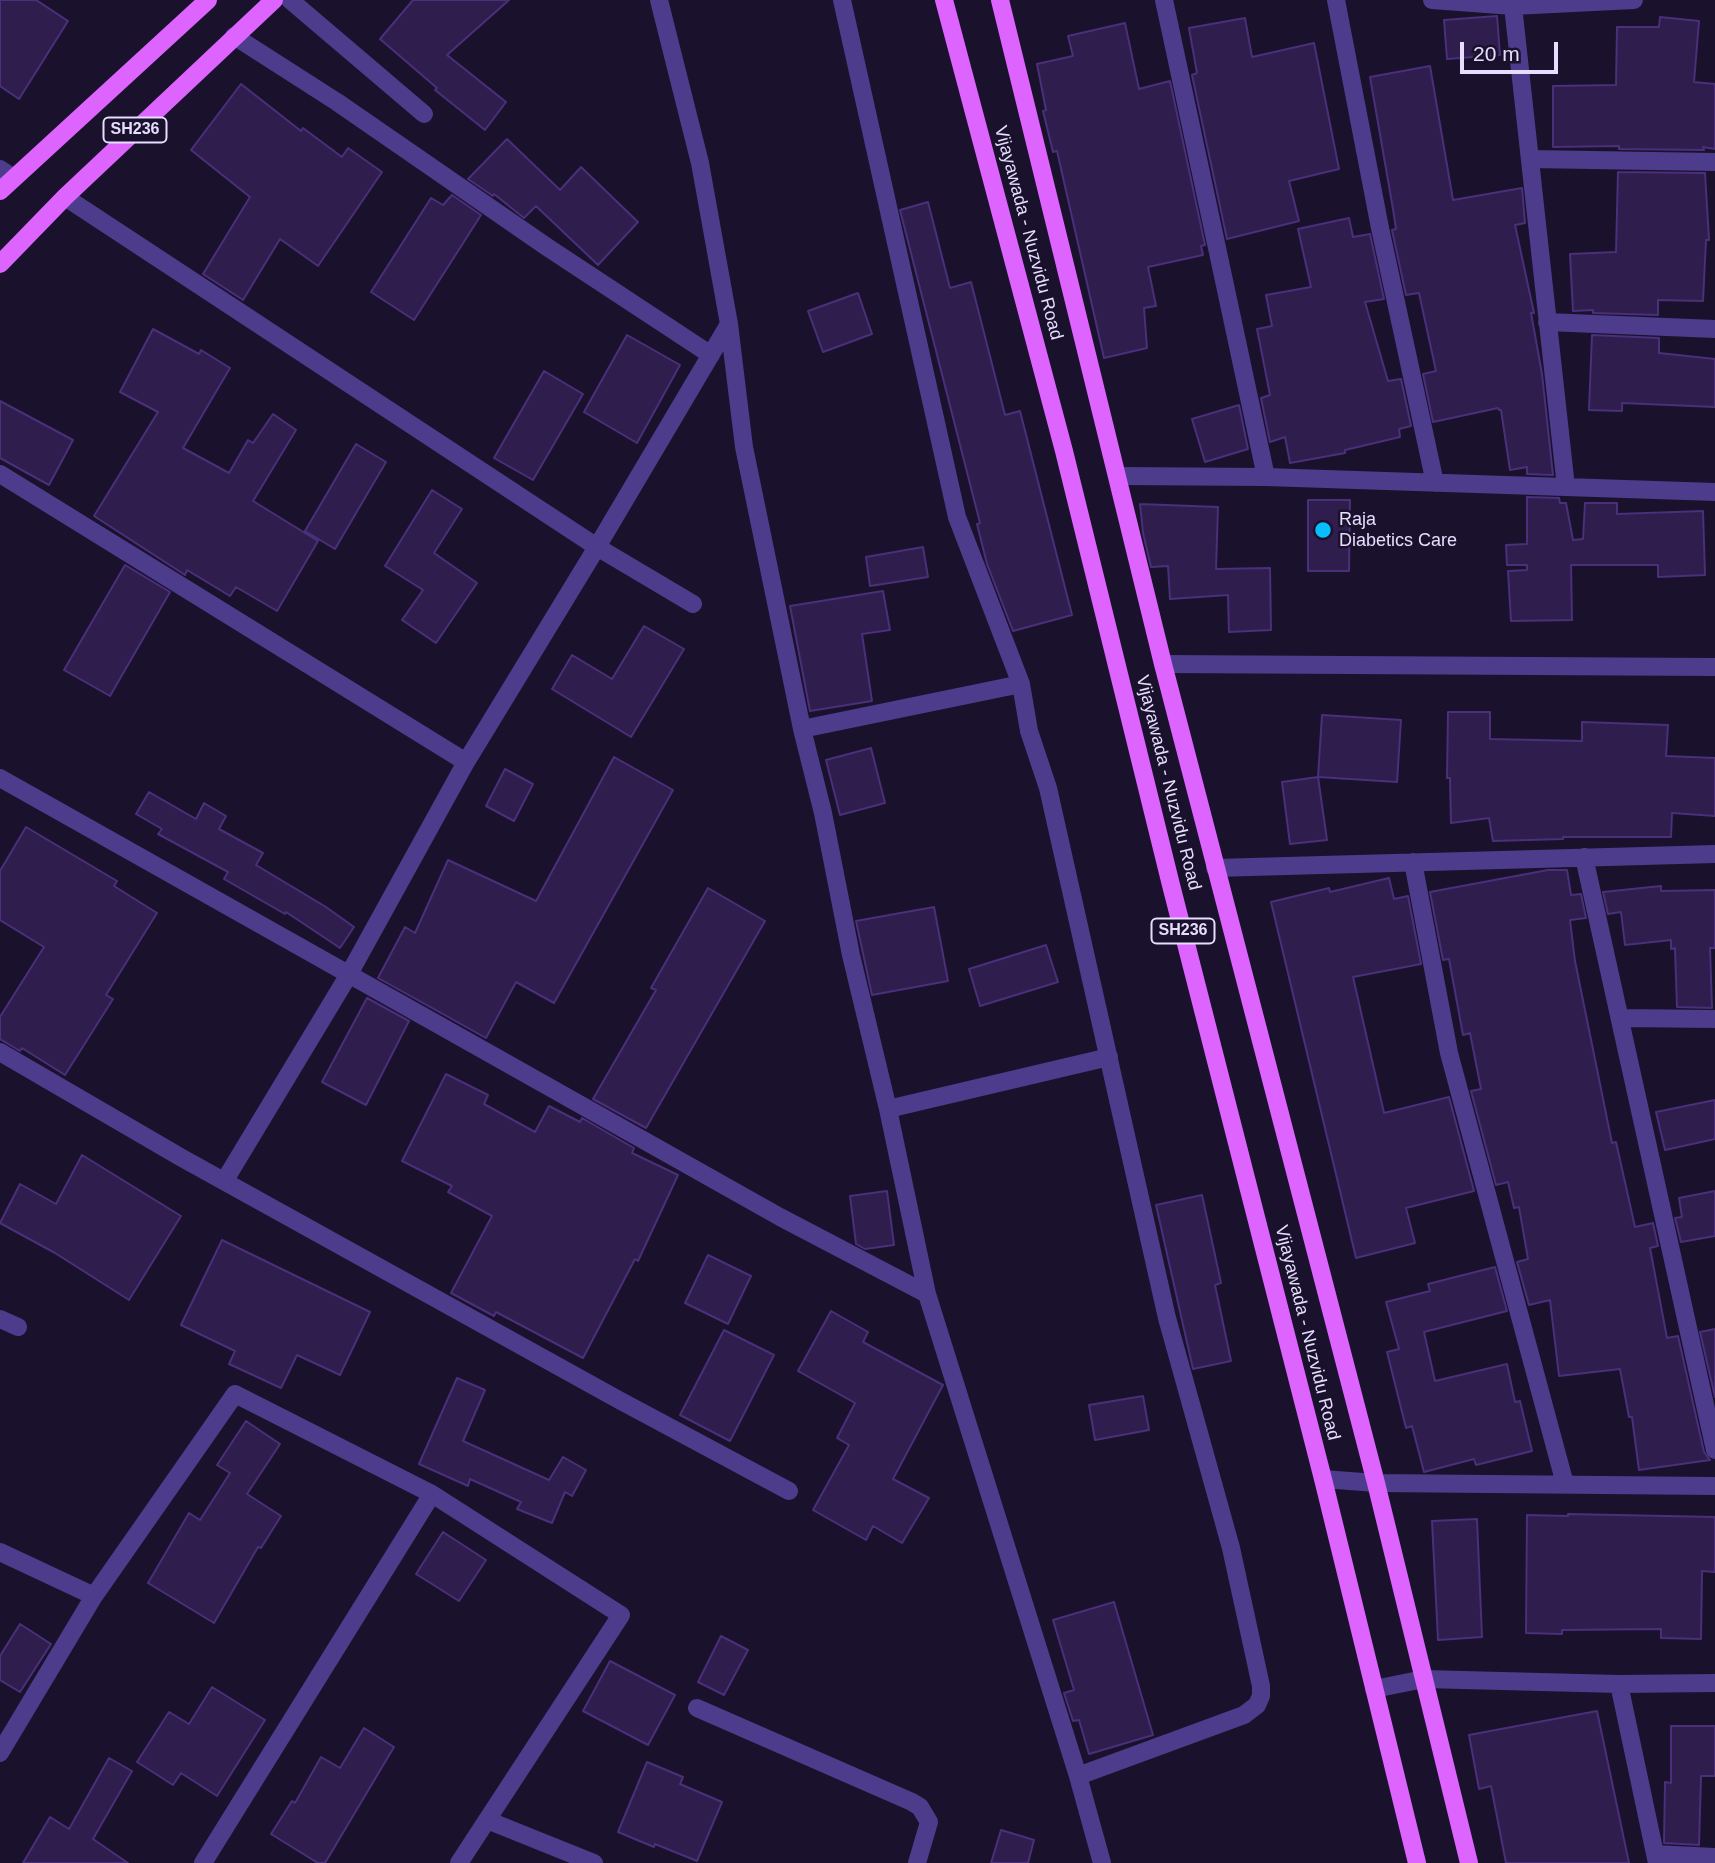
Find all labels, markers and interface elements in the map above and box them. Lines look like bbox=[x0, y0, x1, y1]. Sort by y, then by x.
scale bar bbox=[1463, 28, 1561, 72]
text: 20 m bbox=[1473, 42, 1520, 65]
road number: SH236 bbox=[104, 118, 166, 142]
street label: Vijayawada - Nuzvidu Road bbox=[989, 124, 1067, 342]
place label: Raja Diabetics Care bbox=[1339, 509, 1457, 552]
marker: Raja Diabetics Care bbox=[1313, 520, 1333, 540]
street label: Vijayawada - Nuzvidu Road bbox=[1131, 673, 1205, 893]
road number: SH236 bbox=[1152, 918, 1214, 944]
street label: Vijayawada - Nuzvidu Road bbox=[1270, 1223, 1344, 1443]

